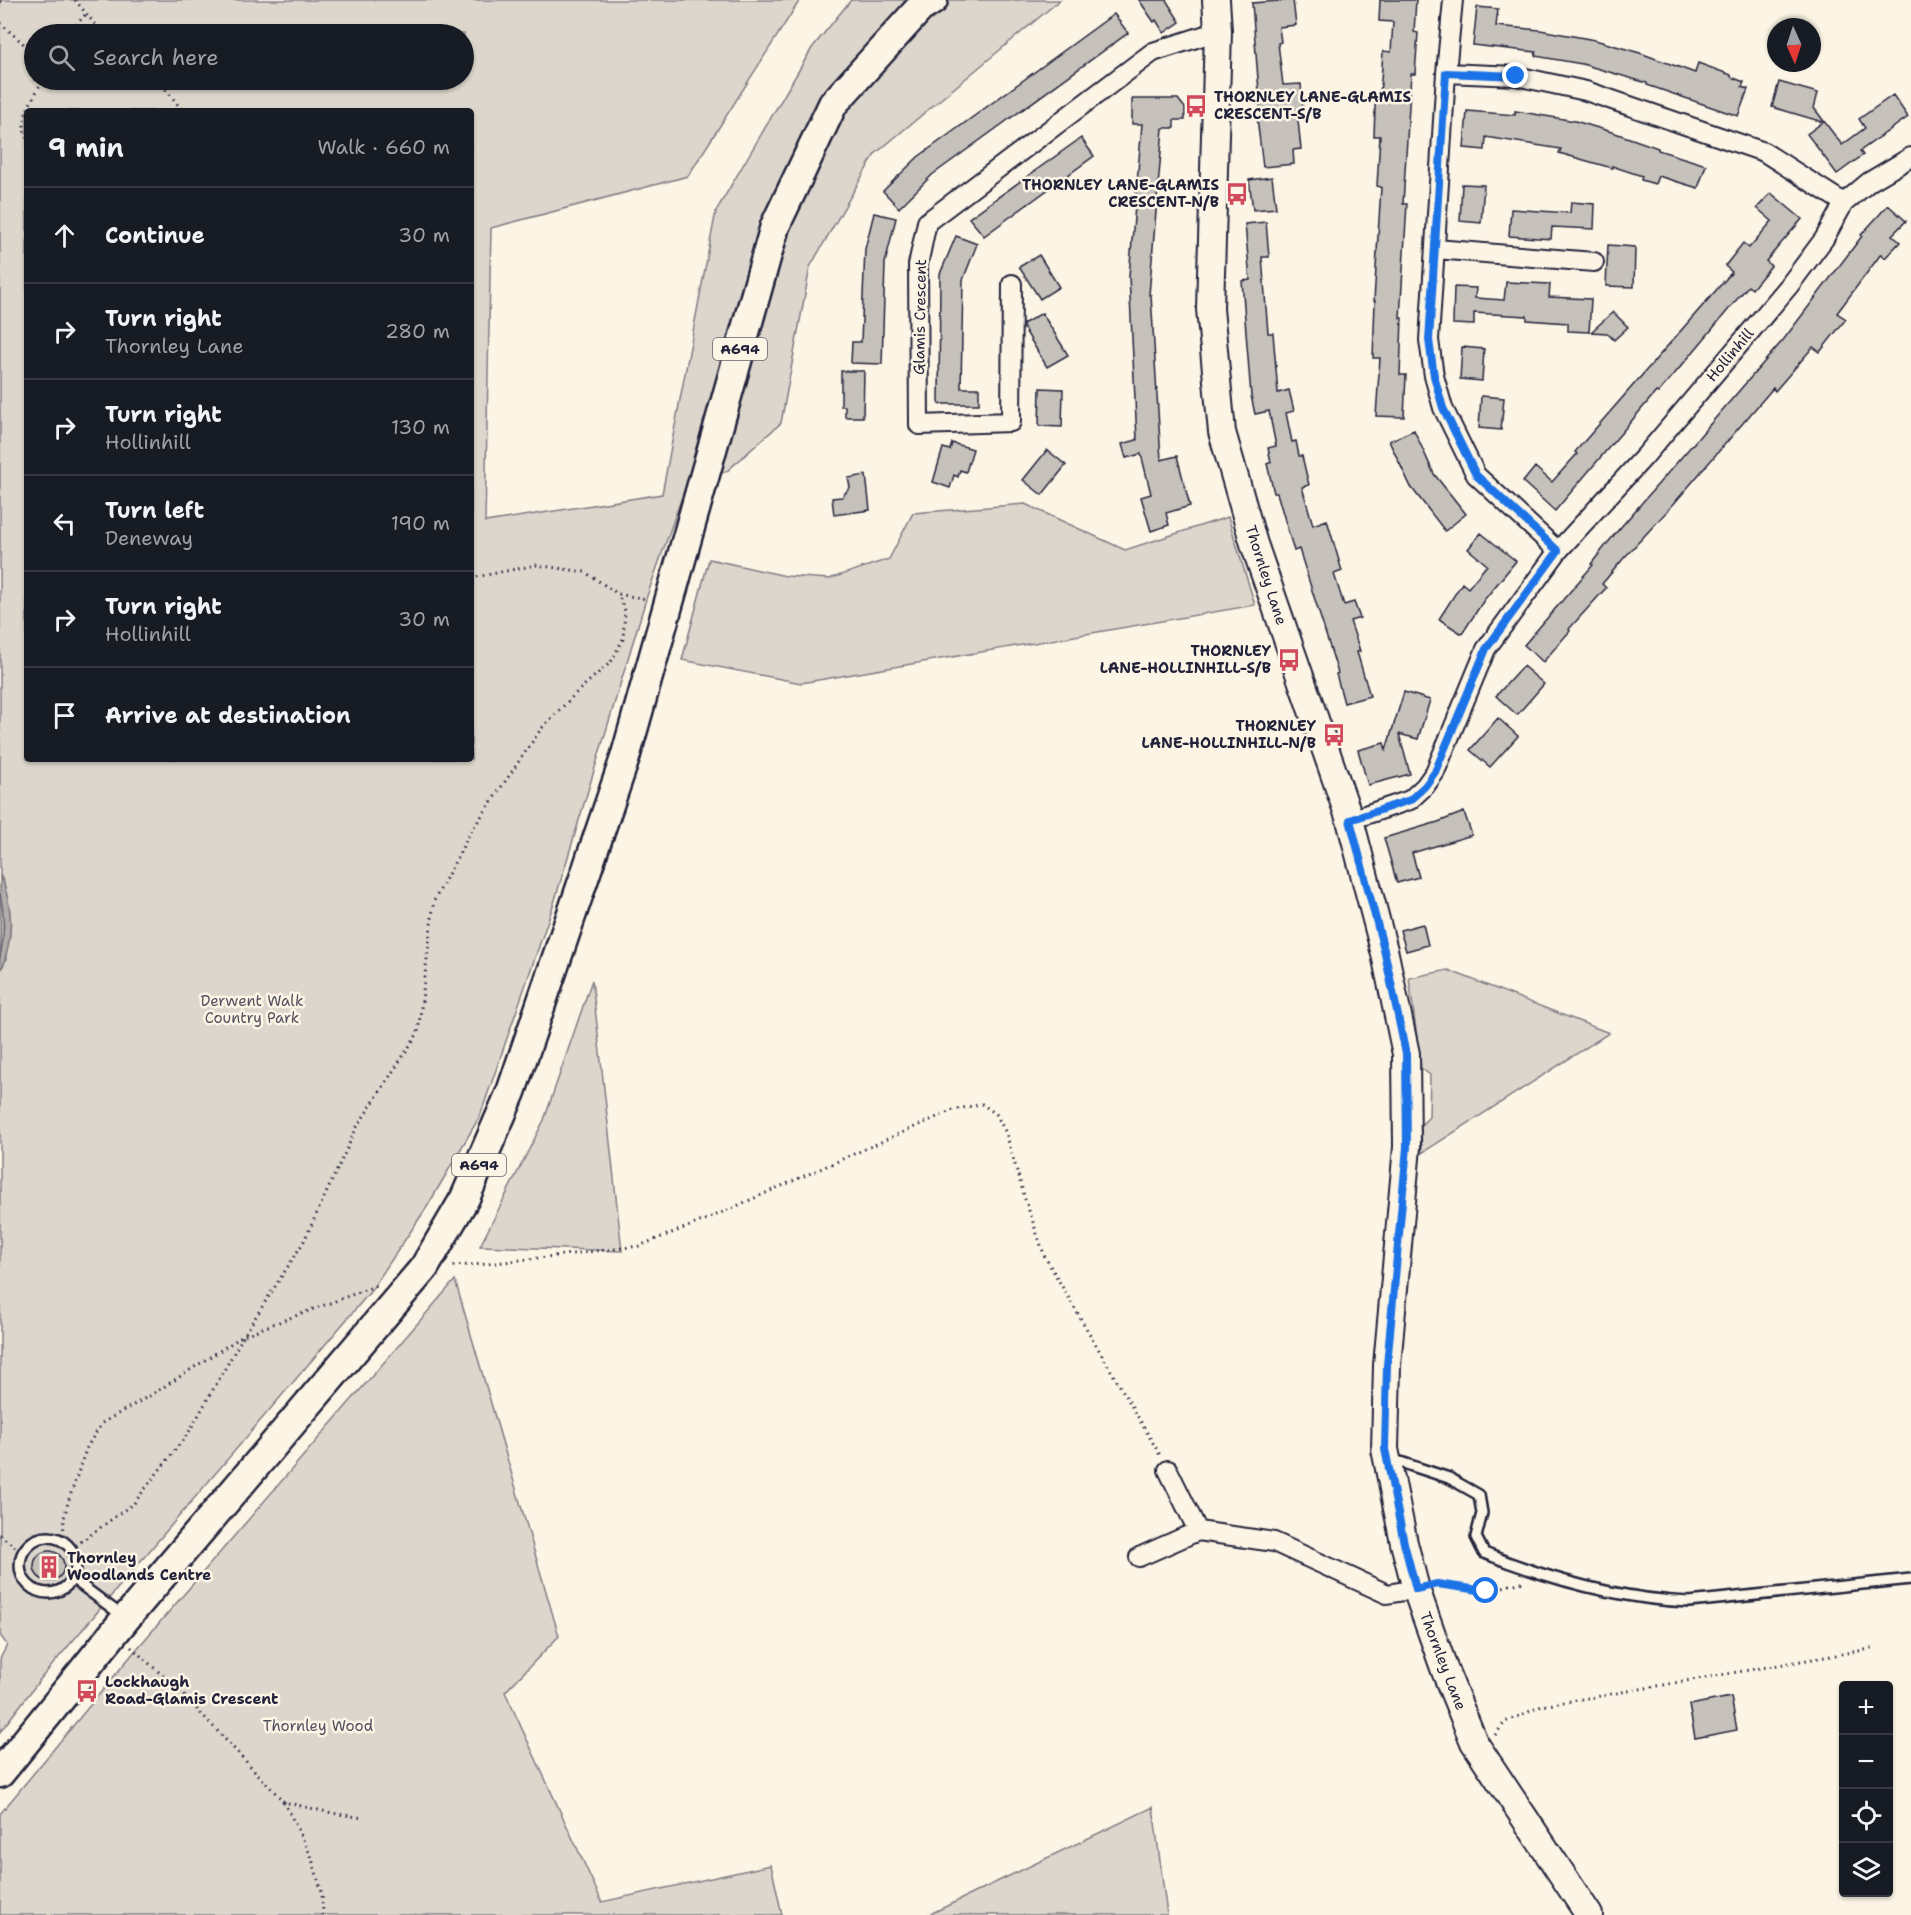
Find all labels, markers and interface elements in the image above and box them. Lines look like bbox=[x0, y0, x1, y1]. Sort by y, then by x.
north arrow bbox=[1767, 18, 1821, 72]
search box bbox=[24, 24, 474, 90]
icon: search bbox=[45, 41, 78, 74]
text: Search here bbox=[93, 43, 219, 72]
route end bbox=[1502, 62, 1528, 88]
place label: THORNLEY LANE-GLAMIS CRESCENT-S/B bbox=[1214, 87, 1411, 124]
bus stop icon: THORNLEY LANE-GLAMIS CRESCENT-S/B bbox=[1183, 93, 1209, 119]
text: 9 min bbox=[48, 130, 124, 165]
text: Walk · 660 m bbox=[317, 134, 450, 160]
place label: THORNLEY LANE-GLAMIS CRESCENT-N/B bbox=[1022, 175, 1219, 212]
bus stop icon: THORNLEY LANE-GLAMIS CRESCENT-N/B bbox=[1224, 181, 1250, 207]
icon: ahead bbox=[48, 219, 81, 252]
text: Continue bbox=[105, 221, 205, 250]
text: 30 m bbox=[398, 222, 450, 248]
street label: Glamis Crescent bbox=[909, 259, 931, 375]
text: Turn right bbox=[105, 304, 222, 333]
icon: right bbox=[48, 315, 81, 348]
text: 280 m bbox=[385, 318, 450, 344]
street label: Hollinhill bbox=[1702, 324, 1759, 386]
text: Thornley Lane bbox=[105, 333, 244, 359]
road number: A694 bbox=[713, 338, 767, 360]
text: Turn right bbox=[105, 400, 222, 429]
icon: right bbox=[48, 411, 81, 444]
text: 130 m bbox=[391, 414, 450, 440]
text: Hollinhill bbox=[105, 429, 191, 455]
text: Turn left bbox=[105, 496, 204, 525]
icon: left bbox=[48, 507, 81, 540]
text: 190 m bbox=[391, 510, 450, 536]
street label: Thornley Lane bbox=[1240, 523, 1292, 627]
text: Deneway bbox=[105, 525, 193, 551]
text: Turn right bbox=[105, 592, 222, 621]
icon: right bbox=[48, 603, 81, 636]
text: 30 m bbox=[398, 606, 450, 632]
text: Hollinhill bbox=[105, 621, 191, 647]
place label: THORNLEY LANE-HOLLINHILL-S/B bbox=[1100, 641, 1272, 678]
bus stop icon: THORNLEY LANE-HOLLINHILL-S/B bbox=[1276, 647, 1302, 673]
icon: arrive bbox=[48, 699, 81, 732]
text: Arrive at destination bbox=[105, 701, 351, 730]
place label: THORNLEY LANE-HOLLINHILL-N/B bbox=[1142, 716, 1317, 753]
bus stop icon: THORNLEY LANE-HOLLINHILL-N/B bbox=[1321, 722, 1347, 748]
park label: Derwent Walk Country Park bbox=[200, 991, 304, 1028]
road number: A694 bbox=[452, 1154, 506, 1176]
place label: Thornley Woodlands Centre bbox=[67, 1548, 211, 1585]
building icon: Thornley Woodlands Centre bbox=[36, 1554, 62, 1580]
route start bbox=[1472, 1577, 1498, 1603]
street label: Thornley Lane bbox=[1415, 1609, 1471, 1713]
place label: Lockhaugh Road-Glamis Crescent bbox=[105, 1672, 278, 1709]
bus stop icon: Lockhaugh Road-Glamis Crescent bbox=[74, 1678, 100, 1704]
map controls bbox=[1839, 1681, 1893, 1897]
button: + bbox=[1839, 1681, 1893, 1735]
park label: Thornley Wood bbox=[263, 1716, 374, 1736]
button: − bbox=[1839, 1735, 1893, 1789]
button: locate bbox=[1839, 1789, 1893, 1843]
button: layers bbox=[1839, 1843, 1893, 1897]

